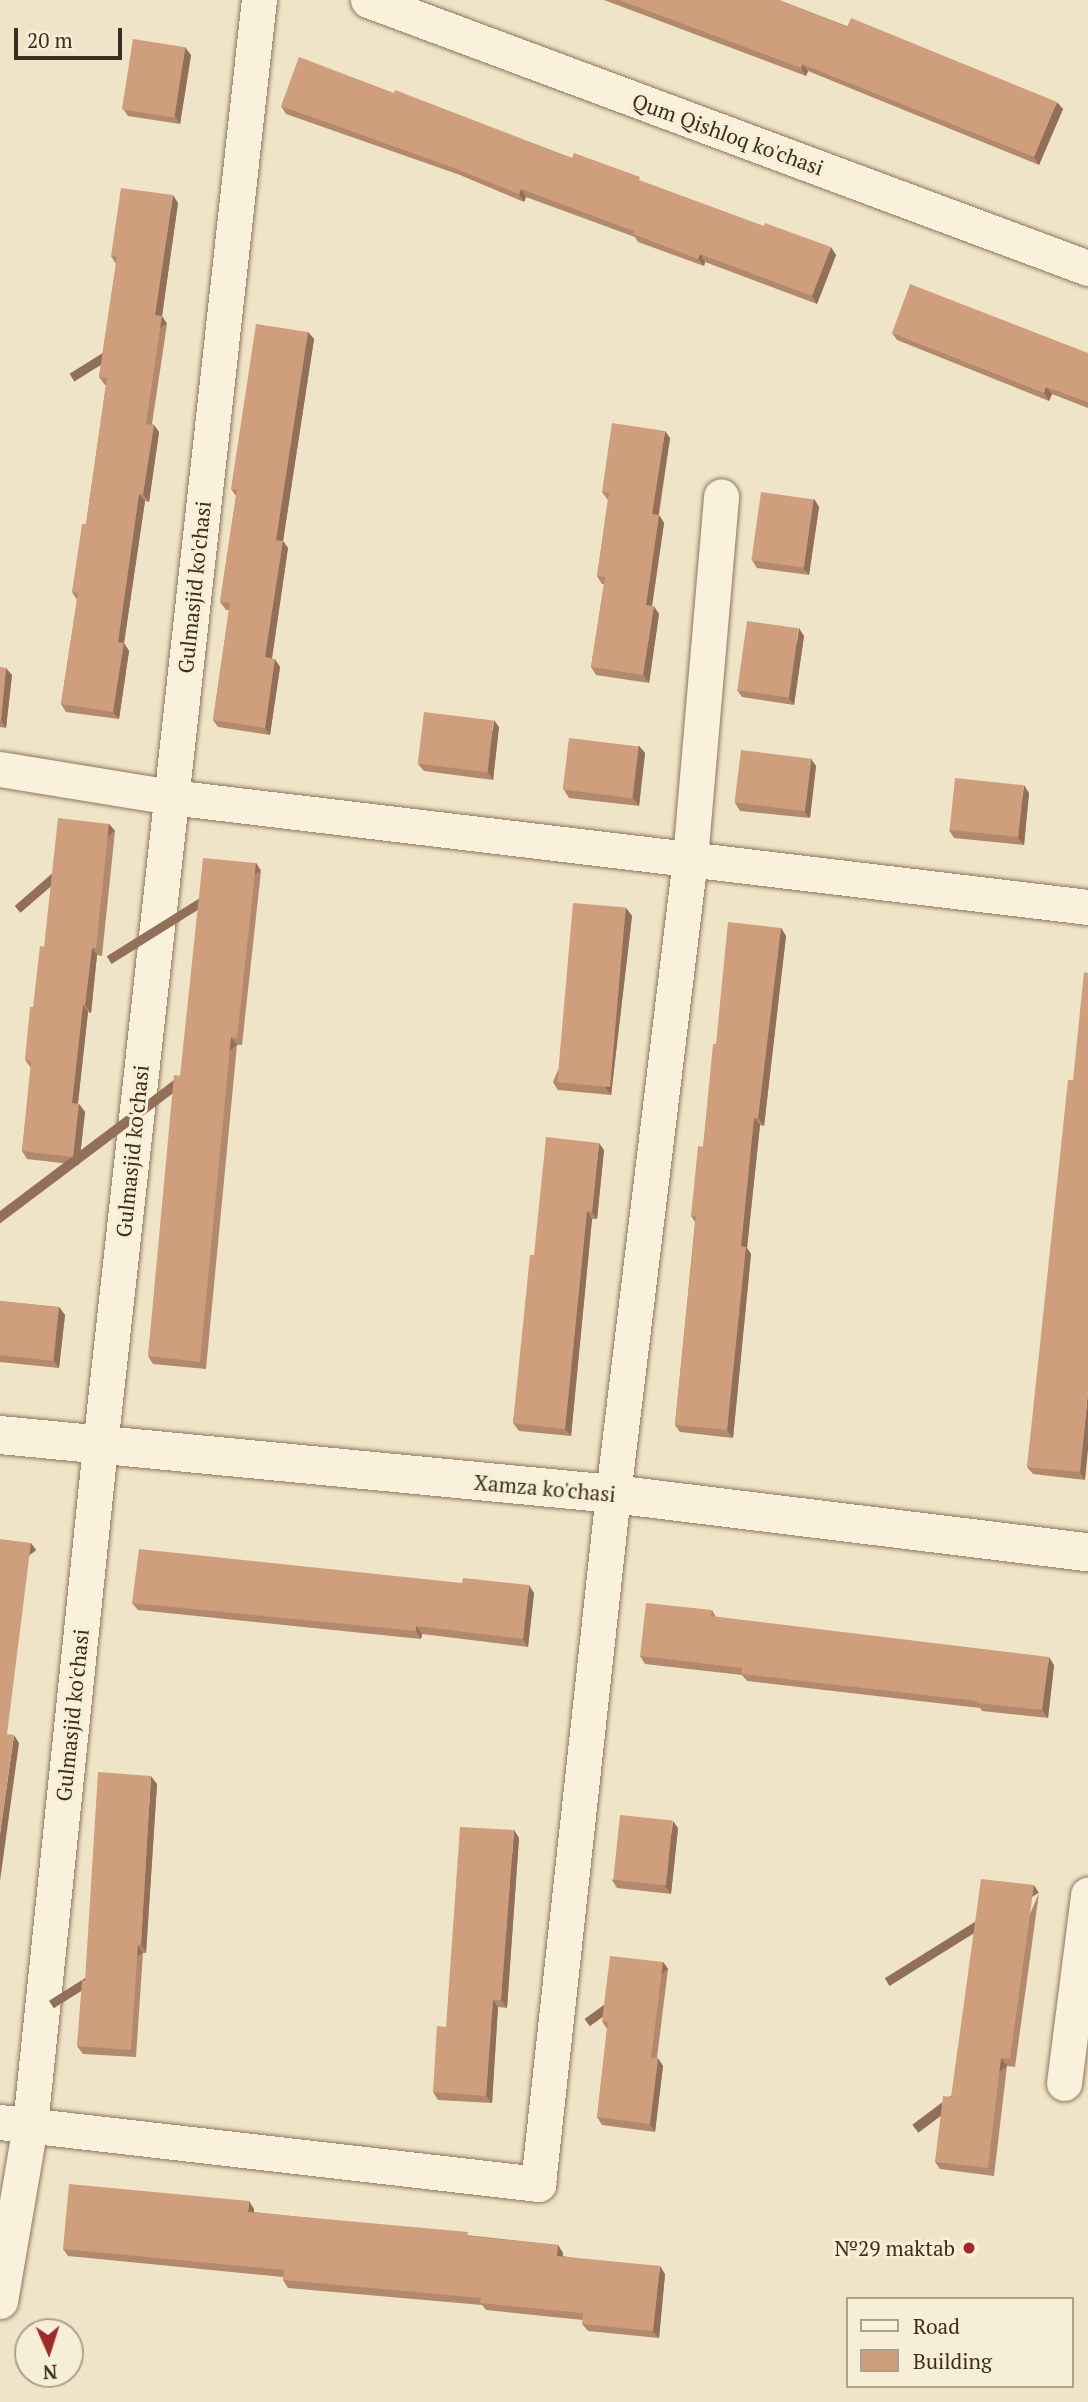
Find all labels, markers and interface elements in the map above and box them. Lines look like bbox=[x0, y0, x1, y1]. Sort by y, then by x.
scale bar bbox=[18, 14, 126, 58]
text: 20 m bbox=[27, 26, 73, 54]
street label: Qum Qishloq ko'chasi bbox=[629, 88, 827, 180]
street label: Gulmasjid ko'chasi bbox=[172, 500, 216, 674]
street label: Gulmasjid ko'chasi bbox=[110, 1064, 154, 1238]
street label: Xamza ko'chasi bbox=[473, 1469, 617, 1507]
street label: Gulmasjid ko'chasi bbox=[50, 1628, 94, 1802]
place label: №29 maktab bbox=[834, 2235, 955, 2261]
marker: №29 maktab bbox=[961, 2240, 977, 2256]
legend bbox=[846, 2297, 1074, 2388]
text: Road bbox=[913, 2312, 960, 2340]
north arrow bbox=[14, 2318, 84, 2388]
text: Building bbox=[913, 2347, 992, 2375]
text: N bbox=[42, 2360, 58, 2385]

